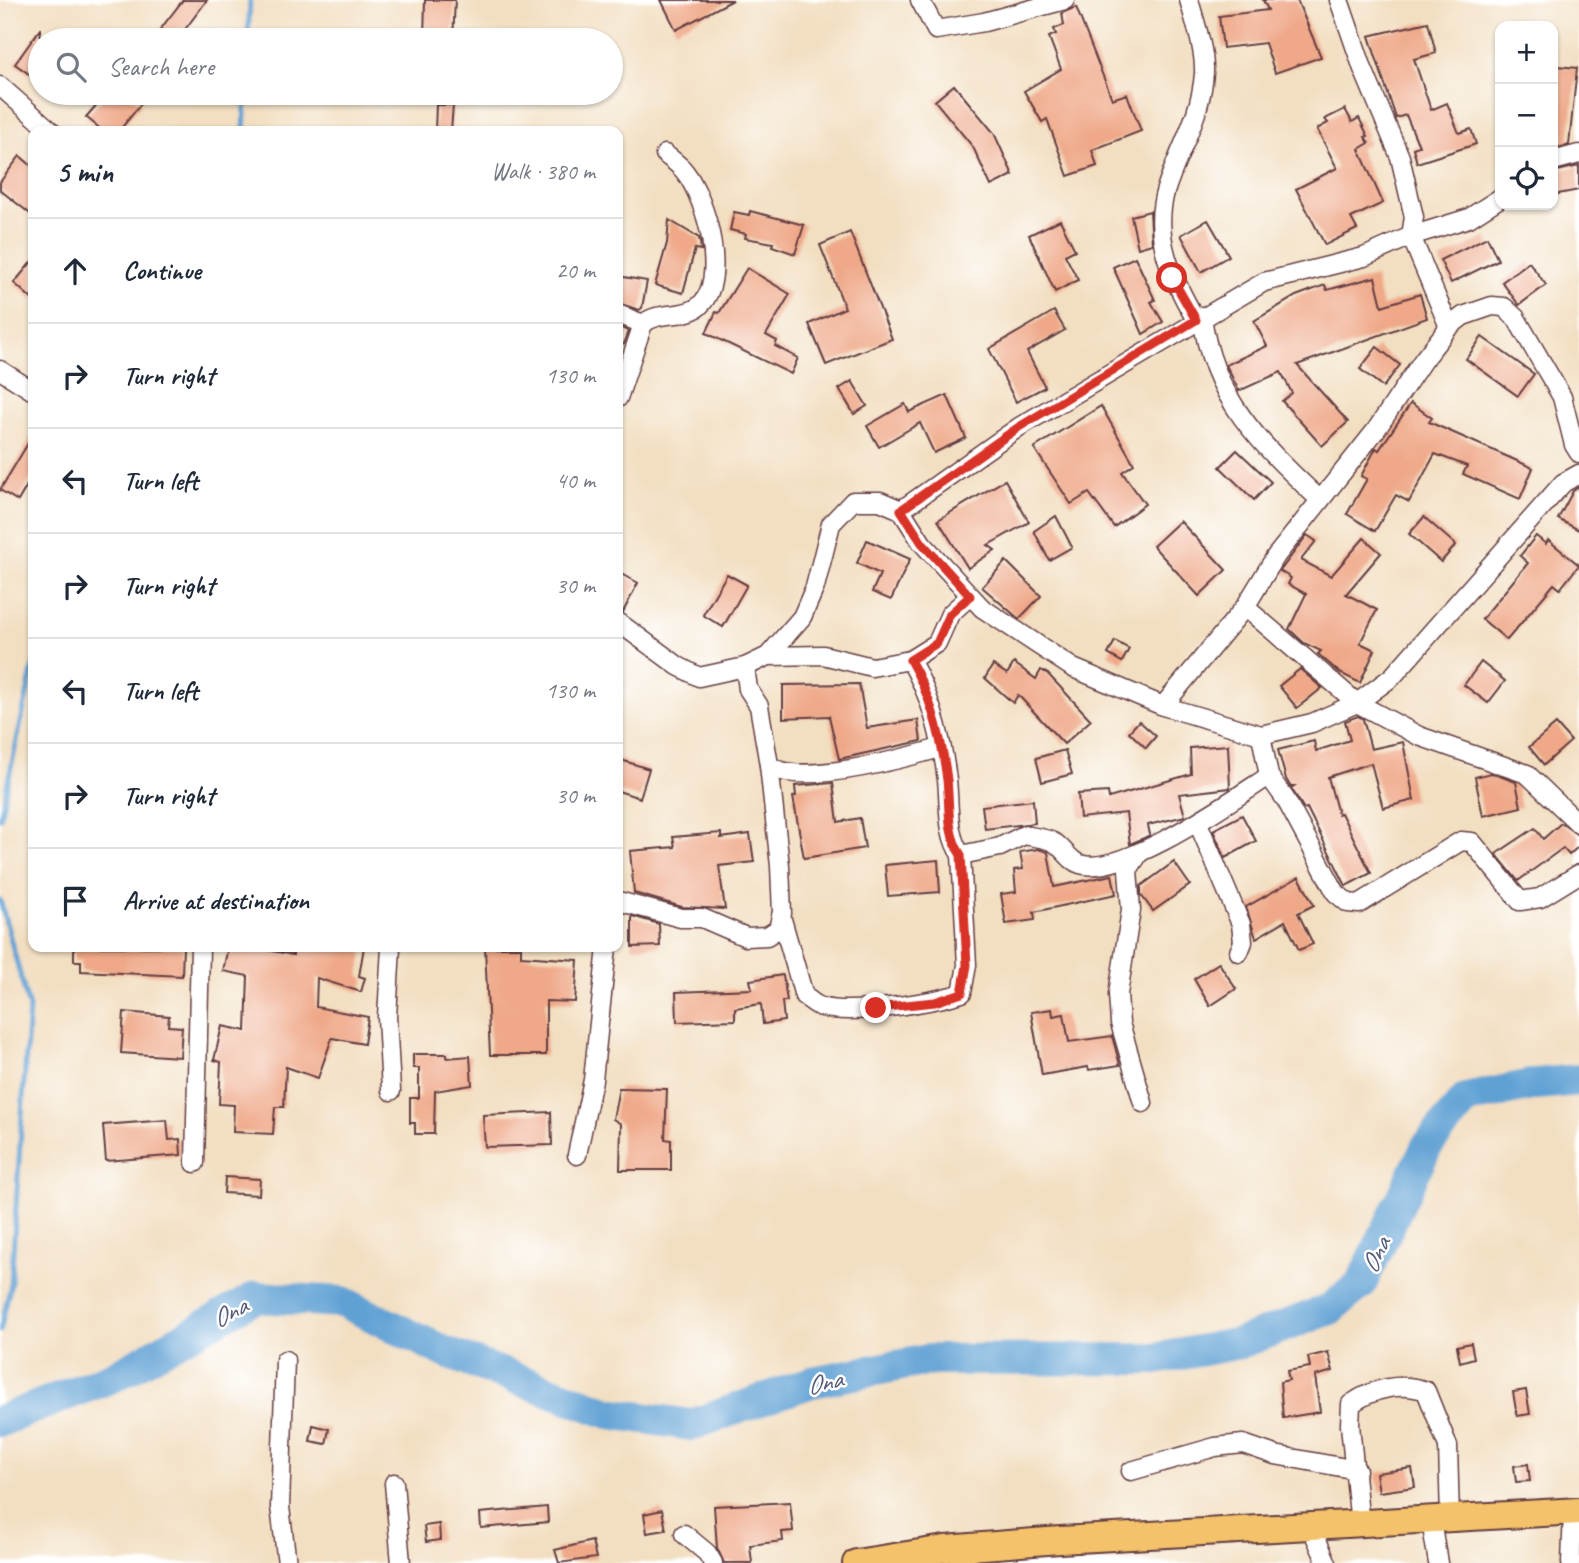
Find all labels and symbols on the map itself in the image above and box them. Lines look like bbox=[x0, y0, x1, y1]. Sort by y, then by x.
route start bbox=[1156, 262, 1187, 293]
route end bbox=[860, 992, 891, 1023]
water label: Ona bbox=[1353, 1230, 1399, 1278]
water label: Ona bbox=[206, 1288, 255, 1336]
water label: Ona bbox=[803, 1361, 848, 1403]

